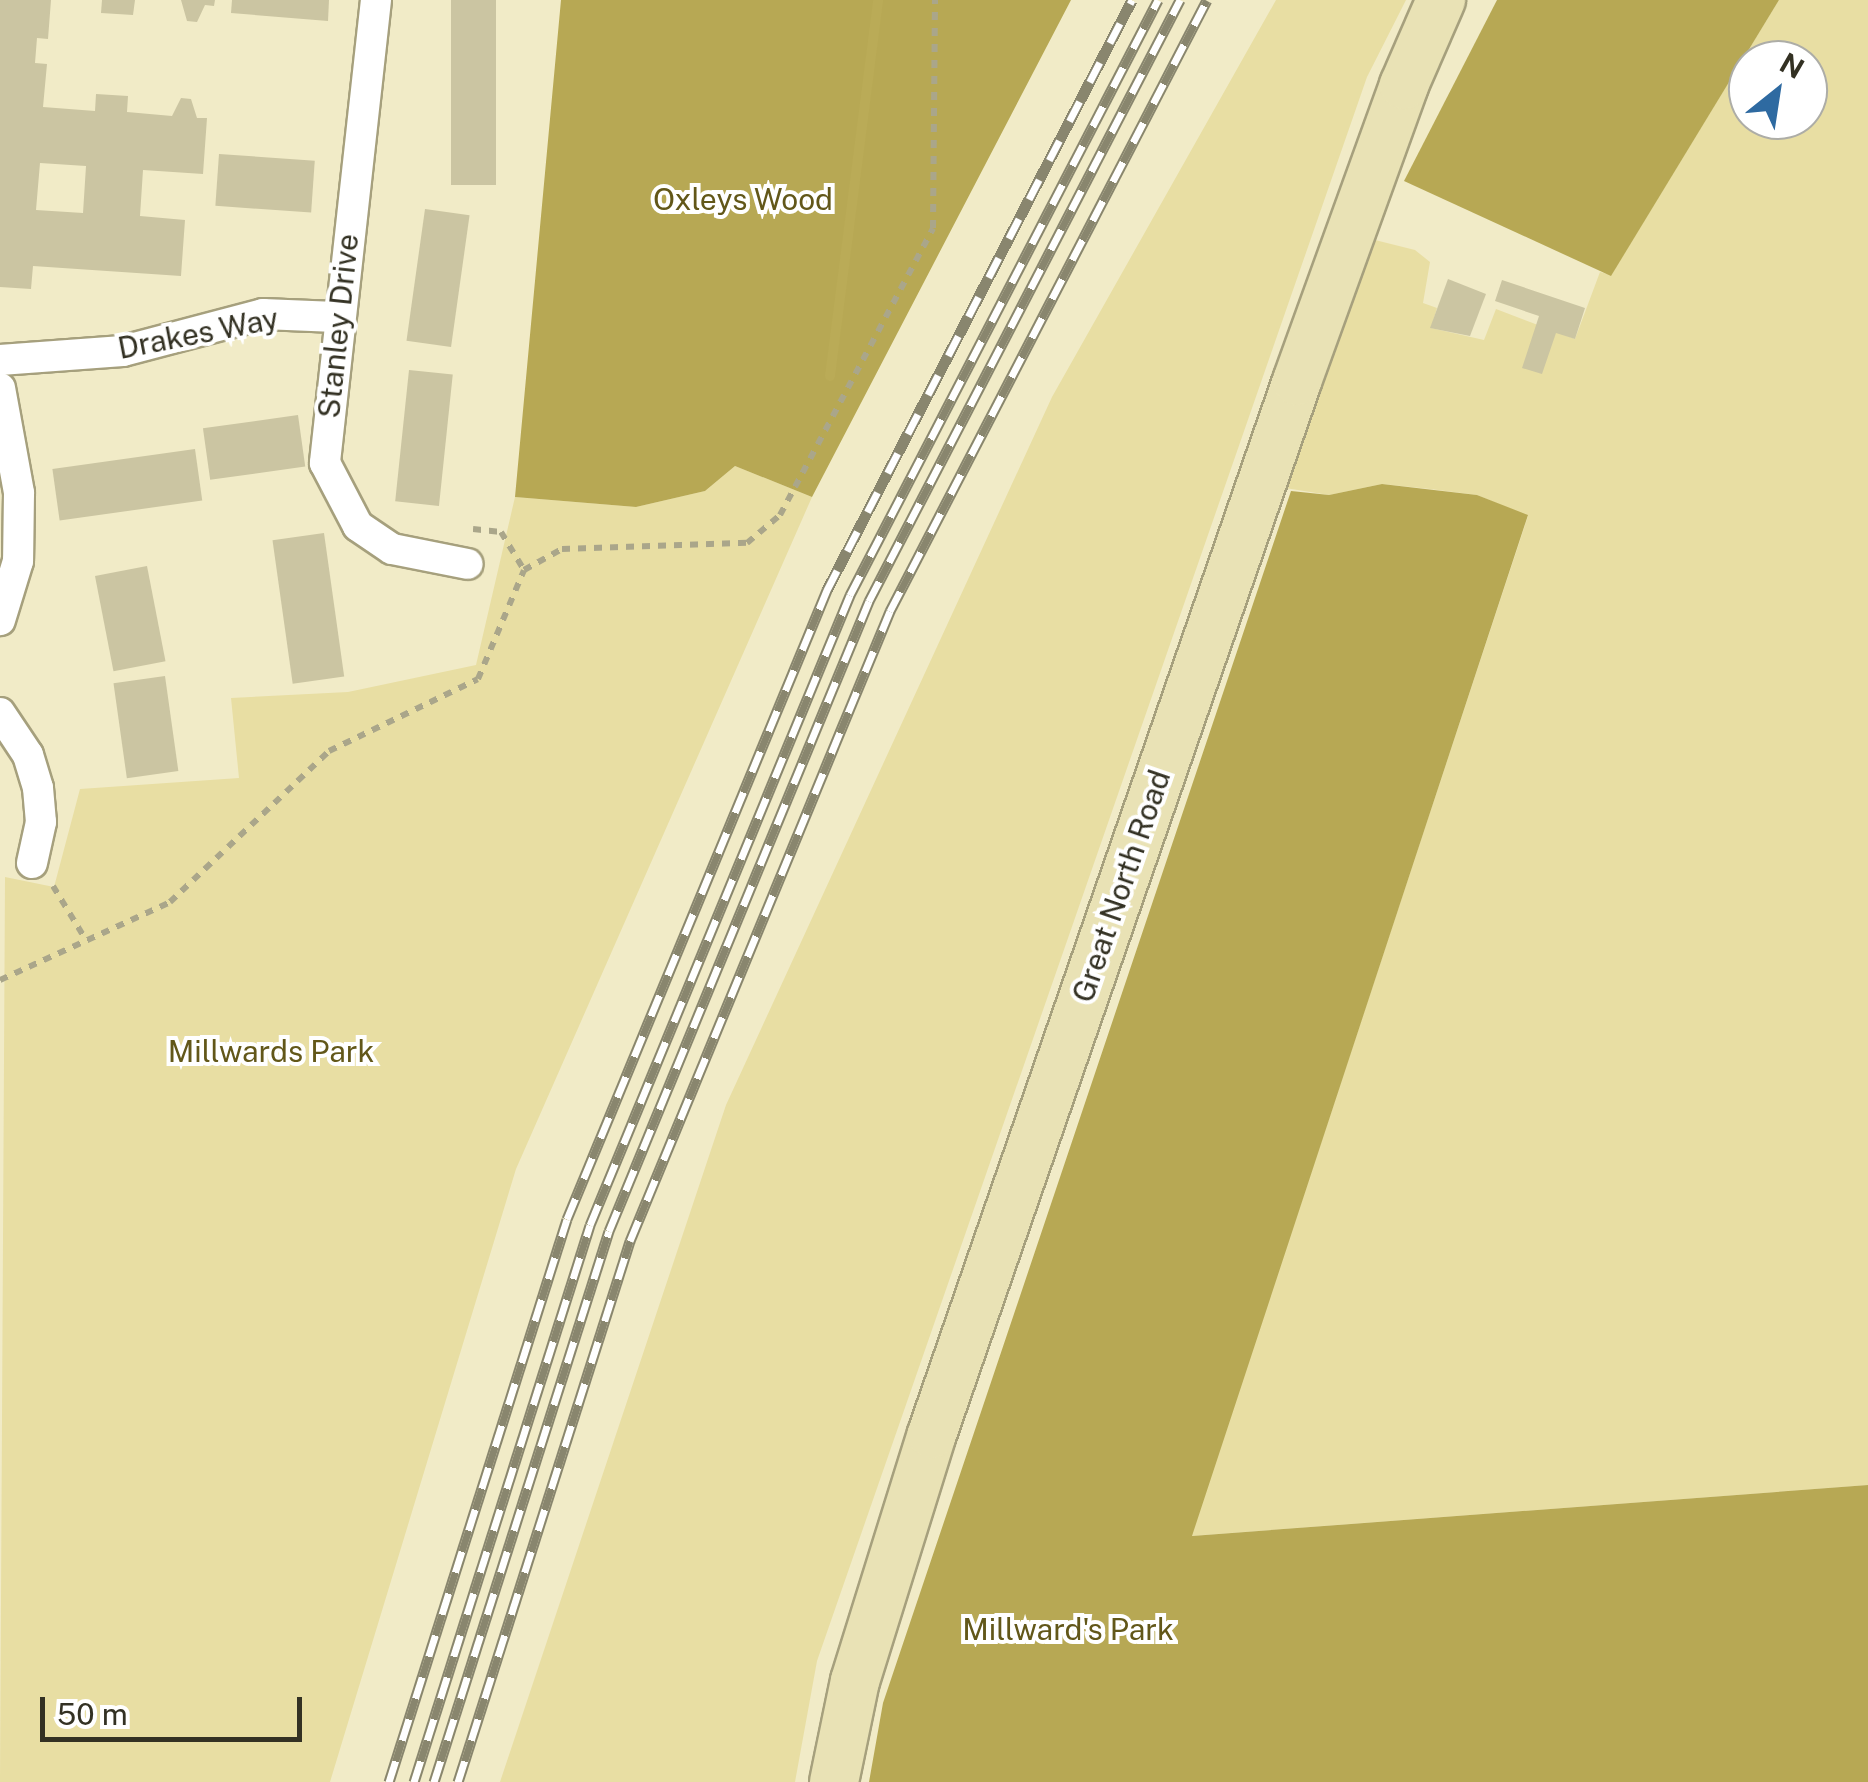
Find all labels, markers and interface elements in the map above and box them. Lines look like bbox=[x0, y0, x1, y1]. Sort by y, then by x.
north arrow bbox=[1728, 40, 1828, 140]
text: N bbox=[1775, 46, 1810, 85]
park label: Oxleys Wood bbox=[653, 181, 833, 217]
street label: Stanley Drive bbox=[310, 232, 366, 420]
street label: Drakes Way bbox=[114, 300, 282, 366]
street label: Great North Road bbox=[1064, 765, 1178, 1007]
park label: Millwards Park bbox=[168, 1033, 374, 1069]
park label: Millward's Park bbox=[962, 1611, 1174, 1647]
scale bar bbox=[45, 1677, 308, 1739]
text: 50 m bbox=[57, 1696, 128, 1732]

